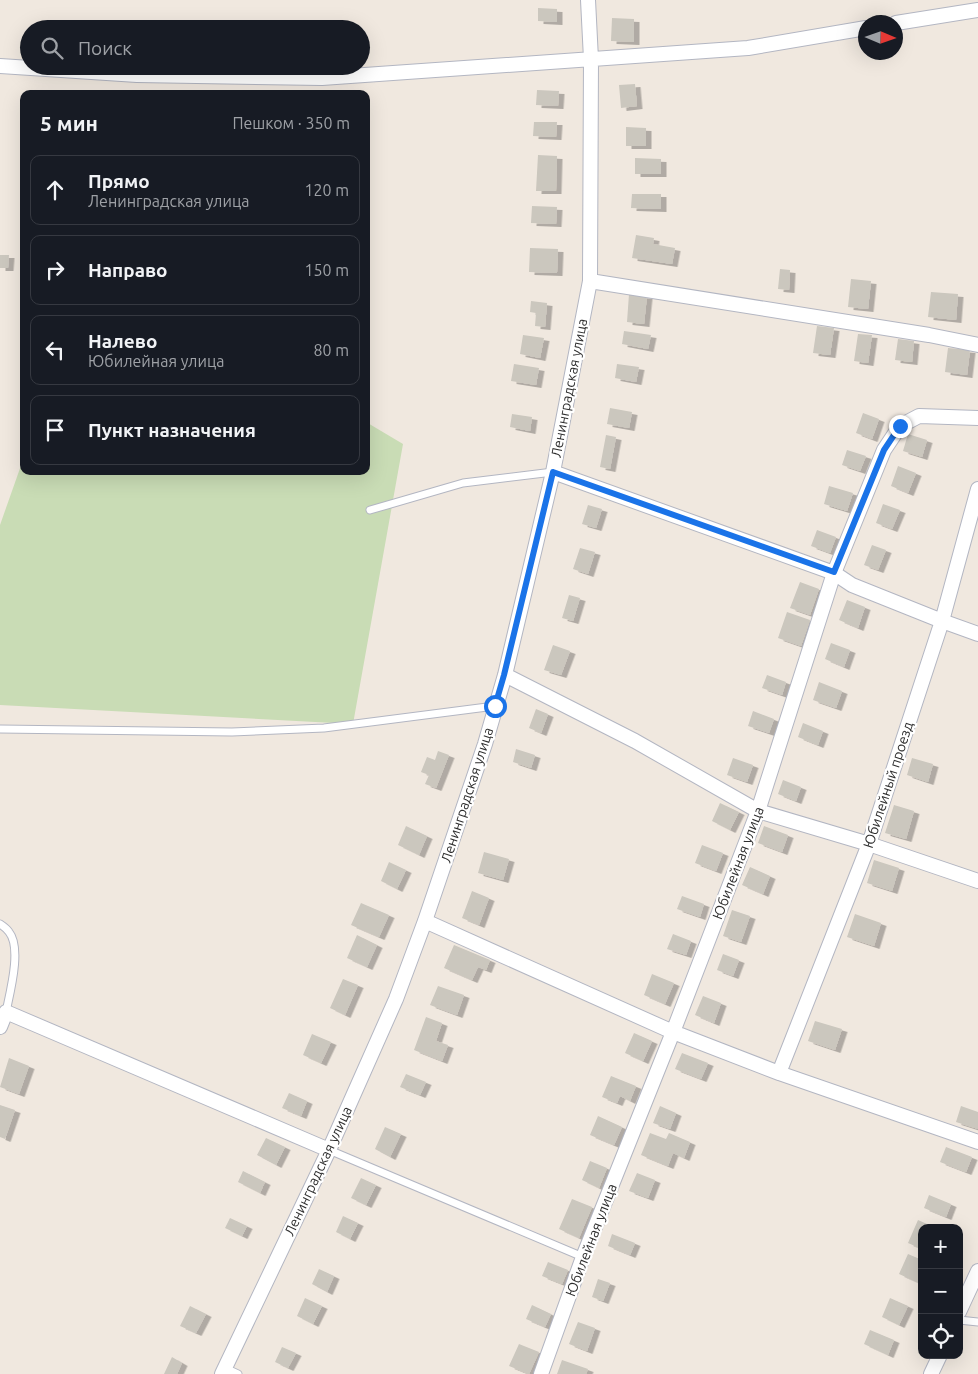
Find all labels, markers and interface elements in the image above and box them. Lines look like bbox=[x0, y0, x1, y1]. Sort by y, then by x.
north arrow bbox=[858, 15, 903, 60]
search box bbox=[20, 20, 370, 75]
icon: search bbox=[38, 34, 66, 62]
text: Поиск bbox=[78, 37, 132, 59]
text: 5 мин bbox=[40, 111, 98, 135]
text: Пешком · 350 m bbox=[232, 114, 350, 132]
text: Прямо bbox=[88, 170, 150, 192]
icon: ahead bbox=[41, 176, 69, 204]
text: 120 m bbox=[304, 181, 349, 199]
text: Ленинградская улица bbox=[88, 192, 249, 210]
icon: right bbox=[41, 256, 69, 284]
text: Направо bbox=[88, 259, 168, 281]
text: 150 m bbox=[304, 261, 349, 279]
street label: Ленинградская улица bbox=[548, 317, 590, 459]
text: Налево bbox=[88, 330, 157, 352]
icon: left bbox=[41, 336, 69, 364]
text: 80 m bbox=[313, 341, 349, 359]
text: Юбилейная улица bbox=[88, 352, 224, 370]
route end bbox=[889, 415, 912, 438]
icon: arrive bbox=[41, 416, 69, 444]
text: Пункт назначения bbox=[88, 419, 256, 441]
route start bbox=[484, 695, 507, 718]
street label: Юбилейный проезд bbox=[860, 720, 916, 850]
street label: Ленинградская улица bbox=[438, 725, 496, 865]
street label: Юбилейная улица bbox=[709, 804, 767, 922]
street label: Ленинградская улица bbox=[281, 1104, 355, 1238]
street label: Юбилейная улица bbox=[562, 1181, 620, 1299]
map controls bbox=[918, 1224, 963, 1359]
button: + bbox=[918, 1224, 963, 1269]
button: − bbox=[918, 1269, 963, 1314]
button: locate bbox=[918, 1314, 963, 1359]

